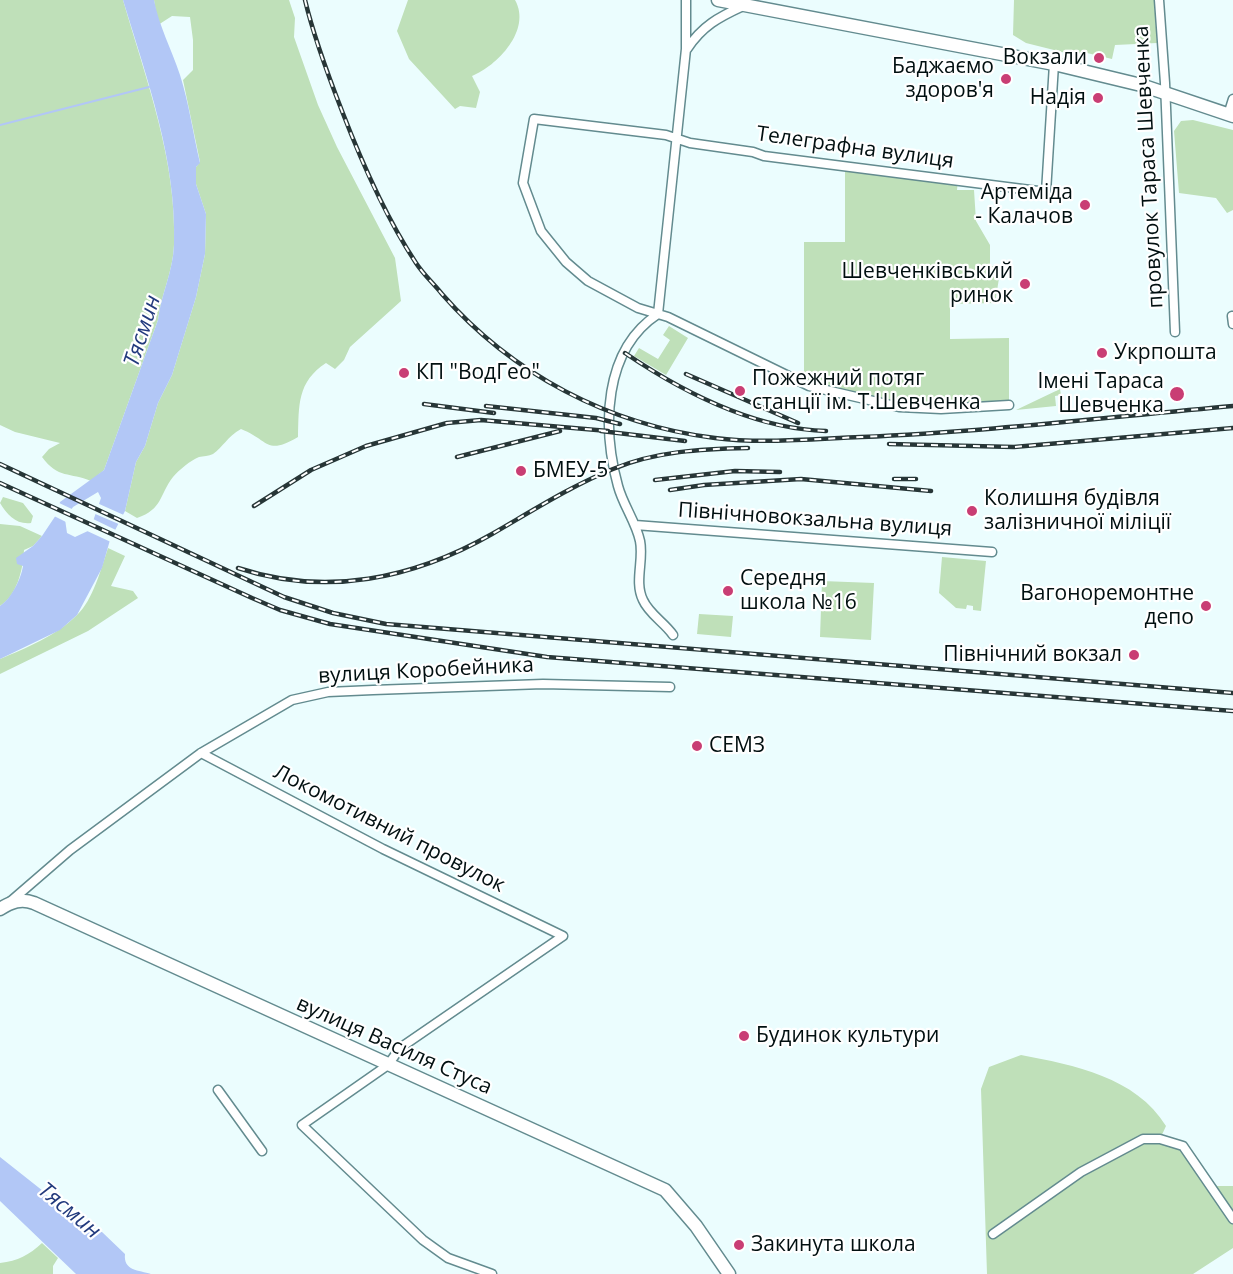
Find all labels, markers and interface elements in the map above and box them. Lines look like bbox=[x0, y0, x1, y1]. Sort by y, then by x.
street label: провулок Тараса Шевченка bbox=[1129, 25, 1169, 309]
place label: Вокзали bbox=[1003, 45, 1087, 71]
marker: Вокзали bbox=[1092, 51, 1106, 65]
place label: Баджаємо здоров'я bbox=[892, 54, 994, 104]
marker: Баджаємо здоров'я bbox=[999, 72, 1013, 86]
place label: Надія bbox=[1030, 85, 1086, 111]
marker: Надія bbox=[1091, 91, 1105, 105]
street label: Телеграфна вулиця bbox=[755, 122, 955, 174]
place label: Артеміда - Калачов bbox=[975, 180, 1073, 230]
marker: Артеміда - Калачов bbox=[1078, 198, 1092, 212]
place label: Шевченківський ринок bbox=[841, 259, 1013, 309]
marker: Шевченківський ринок bbox=[1018, 277, 1032, 291]
water label: Тясмин bbox=[119, 292, 167, 370]
place label: Укрпошта bbox=[1114, 340, 1217, 366]
marker: Укрпошта bbox=[1095, 346, 1109, 360]
place label: КП "ВодГео" bbox=[416, 360, 540, 386]
marker: КП "ВодГео" bbox=[397, 366, 411, 380]
place label: Пожежний потяг станції ім. Т.Шевченка bbox=[752, 366, 981, 416]
place label: Імені Тараса Шевченка bbox=[1037, 369, 1164, 419]
marker: Пожежний потяг станції ім. Т.Шевченка bbox=[733, 384, 747, 398]
marker: Імені Тараса Шевченка bbox=[1168, 385, 1186, 403]
place label: БМЕУ-5 bbox=[533, 458, 608, 484]
marker: БМЕУ-5 bbox=[514, 464, 528, 478]
place label: Колишня будівля залізничної міліції bbox=[984, 486, 1171, 536]
street label: Північновокзальна вулиця bbox=[677, 498, 953, 542]
marker: Колишня будівля залізничної міліції bbox=[965, 504, 979, 518]
place label: Середня школа №16 bbox=[740, 566, 857, 616]
place label: Вагоноремонтне депо bbox=[1020, 581, 1194, 631]
marker: Середня школа №16 bbox=[721, 584, 735, 598]
marker: Вагоноремонтне депо bbox=[1199, 599, 1213, 613]
place label: Північний вокзал bbox=[943, 642, 1122, 668]
marker: Північний вокзал bbox=[1127, 648, 1141, 662]
street label: вулиця Коробейника bbox=[318, 653, 534, 689]
place label: СЕМЗ bbox=[709, 733, 765, 759]
marker: СЕМЗ bbox=[690, 739, 704, 753]
street label: Локомотивний провулок bbox=[269, 760, 509, 898]
street label: вулиця Василя Стуса bbox=[292, 992, 496, 1100]
place label: Будинок культури bbox=[756, 1023, 939, 1049]
marker: Будинок культури bbox=[737, 1029, 751, 1043]
water label: Тясмин bbox=[32, 1177, 106, 1245]
place label: Закинута школа bbox=[751, 1232, 916, 1258]
marker: Закинута школа bbox=[732, 1238, 746, 1252]

